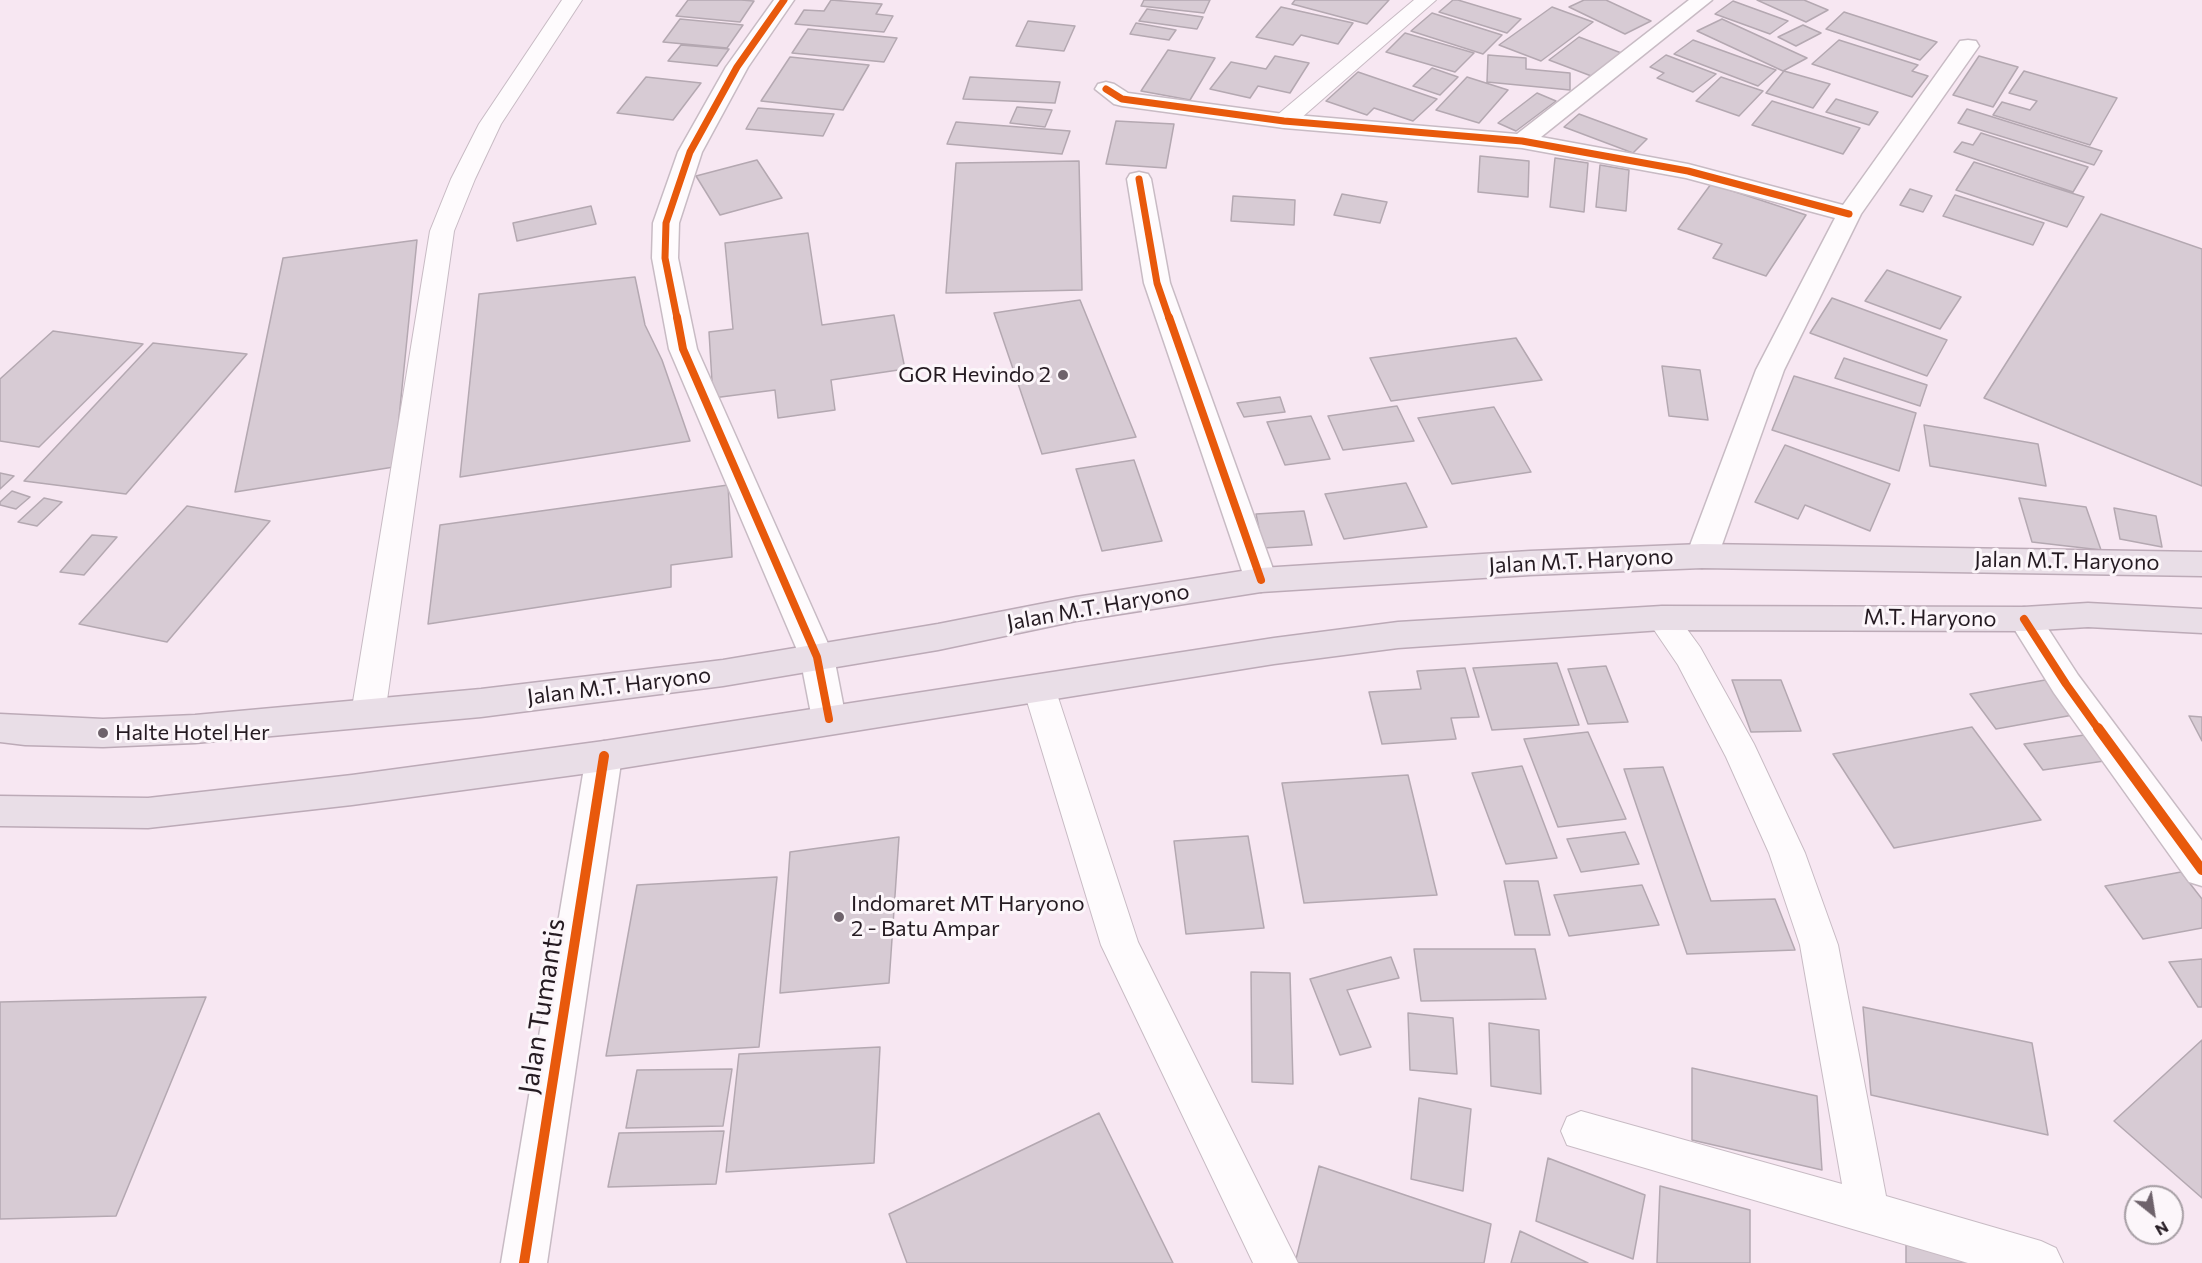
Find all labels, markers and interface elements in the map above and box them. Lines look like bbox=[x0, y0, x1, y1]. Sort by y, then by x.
place label: GOR Hevindo 2 bbox=[898, 362, 1051, 388]
marker: GOR Hevindo 2 bbox=[1056, 368, 1070, 382]
street label: Jalan M.T. Haryono bbox=[1488, 543, 1674, 579]
street label: Jalan M.T. Haryono bbox=[1974, 546, 2160, 576]
street label: Jalan M.T. Haryono bbox=[1005, 578, 1191, 636]
street label: M.T. Haryono bbox=[1863, 604, 1997, 632]
street label: Jalan M.T. Haryono bbox=[526, 662, 712, 710]
place label: Halte Hotel Her bbox=[115, 720, 270, 746]
marker: Halte Hotel Her bbox=[96, 726, 110, 740]
place label: Indomaret MT Haryono 2 - Batu Ampar bbox=[851, 891, 1085, 942]
marker: Indomaret MT Haryono 2 - Batu Ampar bbox=[832, 910, 846, 924]
street label: Jalan Tumantis bbox=[512, 916, 572, 1096]
north arrow bbox=[2124, 1185, 2184, 1245]
text: N bbox=[2152, 1218, 2172, 1241]

